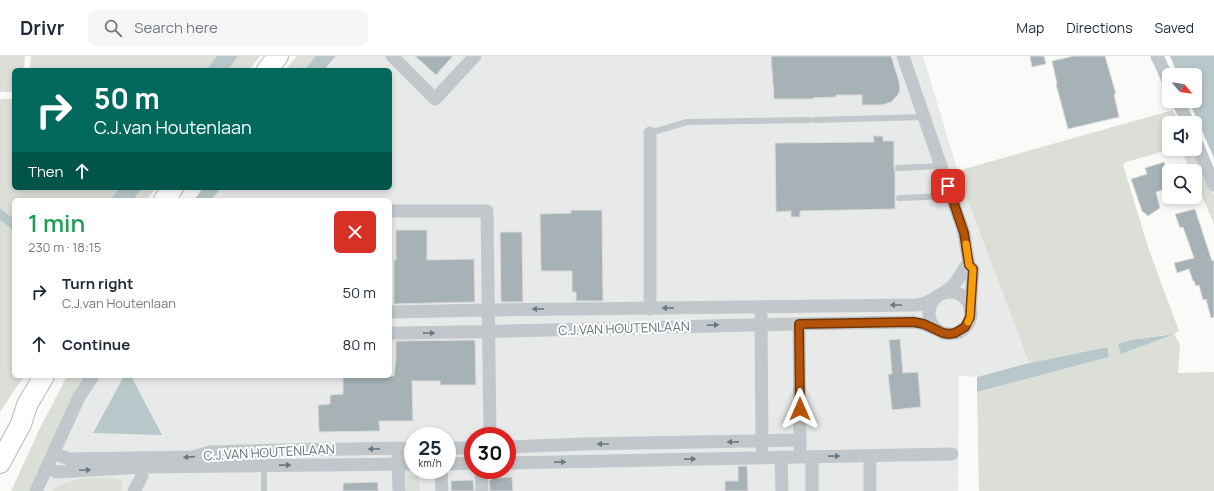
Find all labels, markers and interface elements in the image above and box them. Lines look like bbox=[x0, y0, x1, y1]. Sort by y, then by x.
search box bbox=[88, 10, 368, 46]
text: Drivr bbox=[20, 15, 64, 41]
icon: search bbox=[102, 17, 124, 39]
text: Search here bbox=[134, 17, 218, 38]
text: Map bbox=[1016, 18, 1044, 37]
text: Directions bbox=[1066, 18, 1133, 37]
text: Saved bbox=[1155, 18, 1194, 37]
north arrow bbox=[1162, 68, 1202, 108]
map controls bbox=[1162, 68, 1202, 204]
text: 50 m bbox=[94, 79, 160, 117]
icon: right bbox=[28, 84, 80, 136]
text: C.J.van Houtenlaan bbox=[94, 115, 252, 139]
button: sound bbox=[1162, 116, 1202, 156]
icon: ahead bbox=[71, 160, 93, 182]
text: Then bbox=[28, 161, 63, 182]
button: search bbox=[1162, 164, 1202, 204]
pin bbox=[931, 169, 965, 203]
icon: arrive bbox=[937, 175, 959, 197]
text: 1 min bbox=[28, 206, 85, 239]
button: close bbox=[334, 211, 376, 253]
text: 230 m · 18:15 bbox=[28, 238, 101, 256]
text: Turn right bbox=[62, 273, 133, 294]
icon: right bbox=[28, 281, 50, 303]
text: 50 m bbox=[342, 282, 376, 303]
text: C.J.van Houtenlaan bbox=[62, 294, 176, 312]
one-way arrow bbox=[889, 302, 902, 308]
one-way arrow bbox=[661, 305, 674, 311]
one-way arrow bbox=[531, 306, 544, 312]
street label: C.J.VAN HOUTENLAAN bbox=[558, 317, 690, 339]
one-way arrow bbox=[707, 322, 719, 329]
one-way arrow bbox=[423, 330, 436, 336]
icon: ahead bbox=[28, 333, 50, 355]
text: Continue bbox=[62, 334, 130, 355]
text: 80 m bbox=[342, 334, 376, 355]
position arrow bbox=[779, 388, 821, 430]
speed limit sign: 30 bbox=[464, 427, 516, 479]
text: 25 bbox=[418, 434, 442, 461]
one-way arrow bbox=[727, 438, 739, 445]
street label: C.J.VAN HOUTENLAAN bbox=[203, 440, 335, 464]
one-way arrow bbox=[596, 441, 609, 447]
one-way arrow bbox=[367, 446, 380, 452]
one-way arrow bbox=[183, 453, 195, 460]
one-way arrow bbox=[828, 453, 841, 459]
text: km/h bbox=[418, 456, 442, 470]
one-way arrow bbox=[684, 456, 697, 462]
one-way arrow bbox=[554, 459, 567, 465]
one-way arrow bbox=[279, 462, 292, 468]
one-way arrow bbox=[79, 467, 91, 474]

